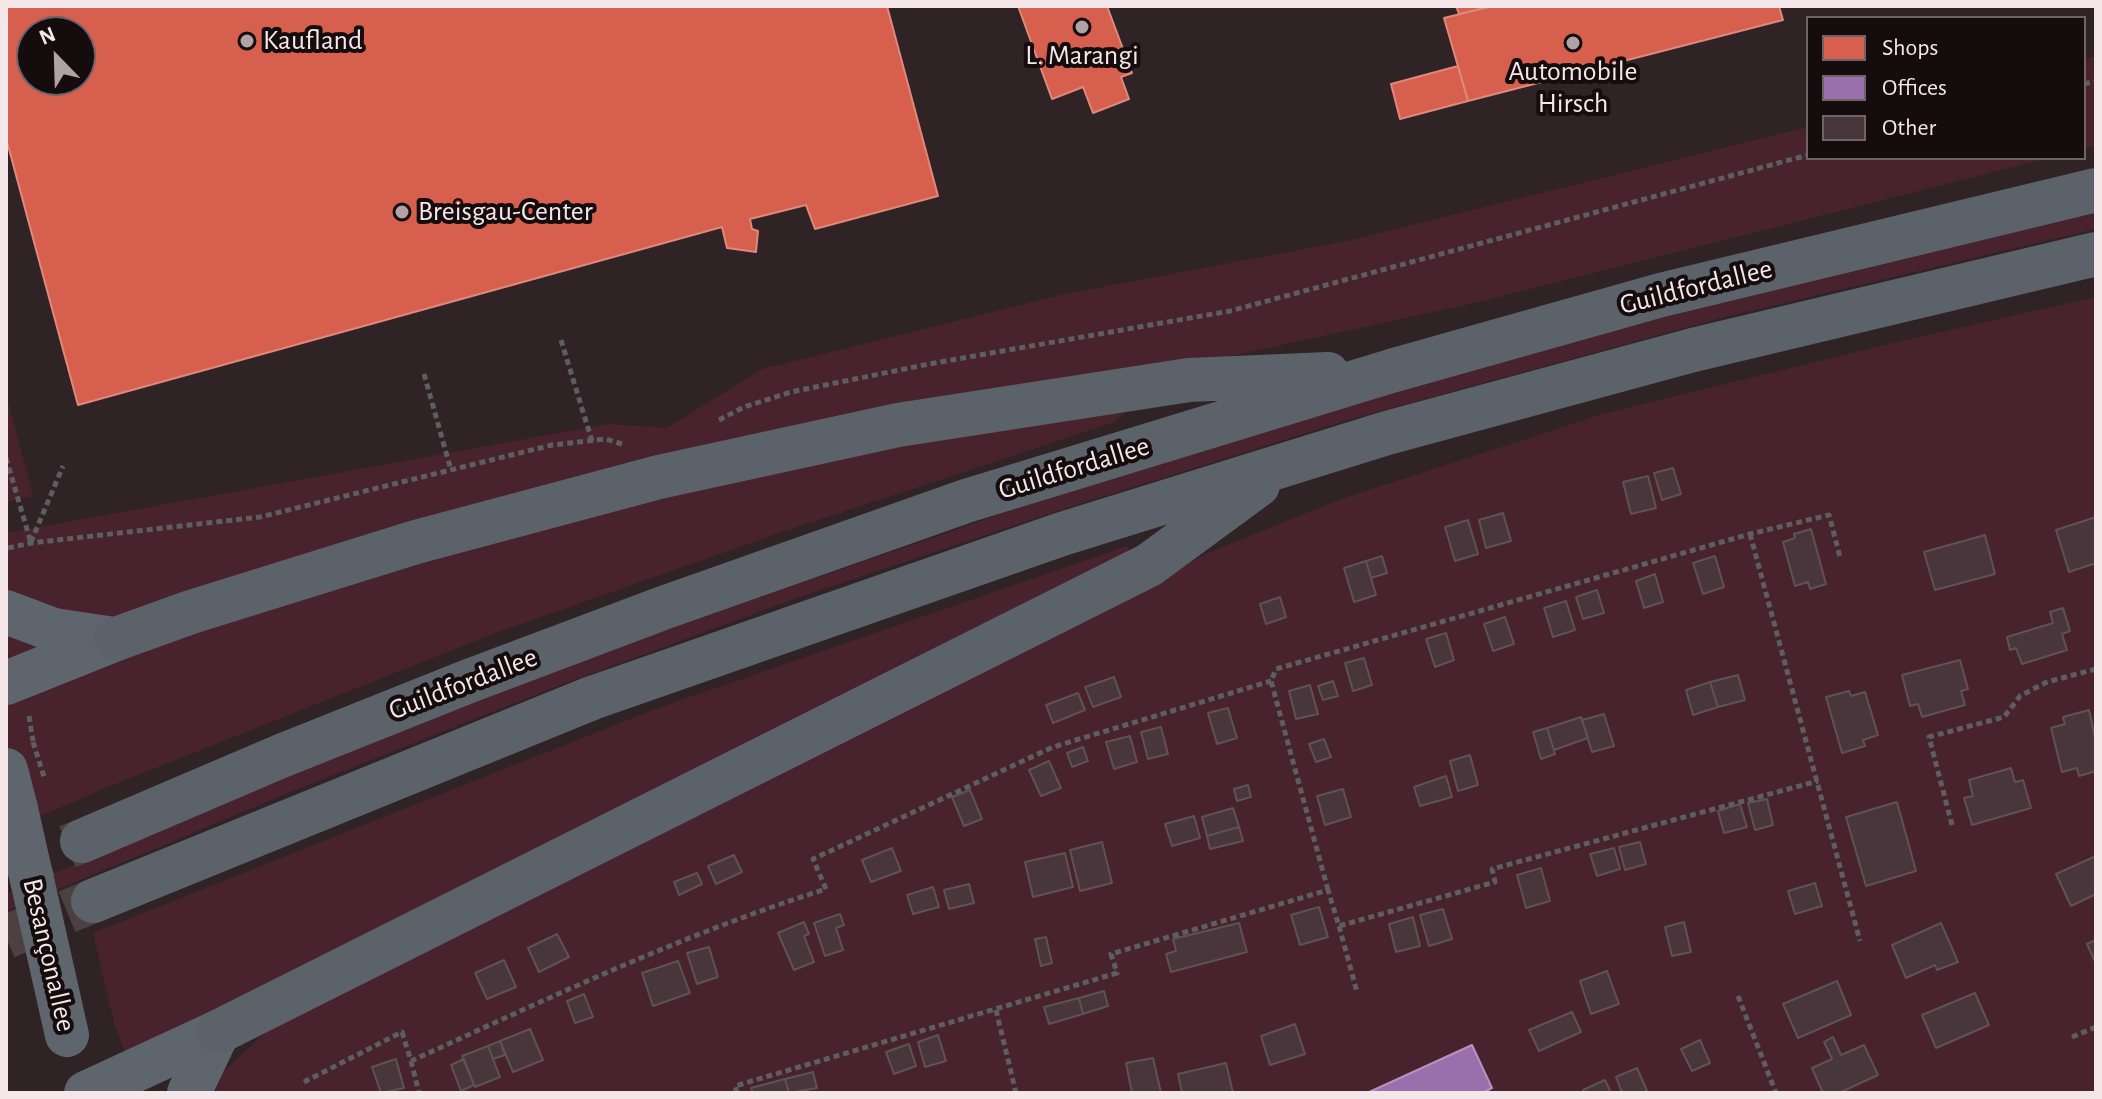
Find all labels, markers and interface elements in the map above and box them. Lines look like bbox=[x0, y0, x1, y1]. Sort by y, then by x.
north arrow bbox=[16, 16, 96, 96]
legend bbox=[1806, 16, 2086, 160]
marker: L. Marangi bbox=[1073, 18, 1091, 36]
text: N bbox=[36, 23, 59, 49]
place label: Kaufland bbox=[263, 24, 363, 58]
marker: Kaufland bbox=[238, 32, 256, 50]
marker: Automobile Hirsch bbox=[1564, 34, 1582, 52]
text: Shops bbox=[1882, 36, 1938, 60]
place label: L. Marangi bbox=[1025, 39, 1139, 73]
place label: Automobile Hirsch bbox=[1508, 55, 1638, 121]
text: Offices bbox=[1882, 76, 1947, 100]
text: Other bbox=[1882, 116, 1936, 140]
place label: Breisgau-Center bbox=[418, 195, 593, 229]
marker: Breisgau-Center bbox=[393, 203, 411, 221]
street label: Guildfordallee bbox=[1616, 252, 1776, 322]
street label: Guildfordallee bbox=[994, 429, 1154, 507]
street label: Guildfordallee bbox=[384, 640, 542, 728]
street label: Besançonallee bbox=[15, 875, 83, 1035]

